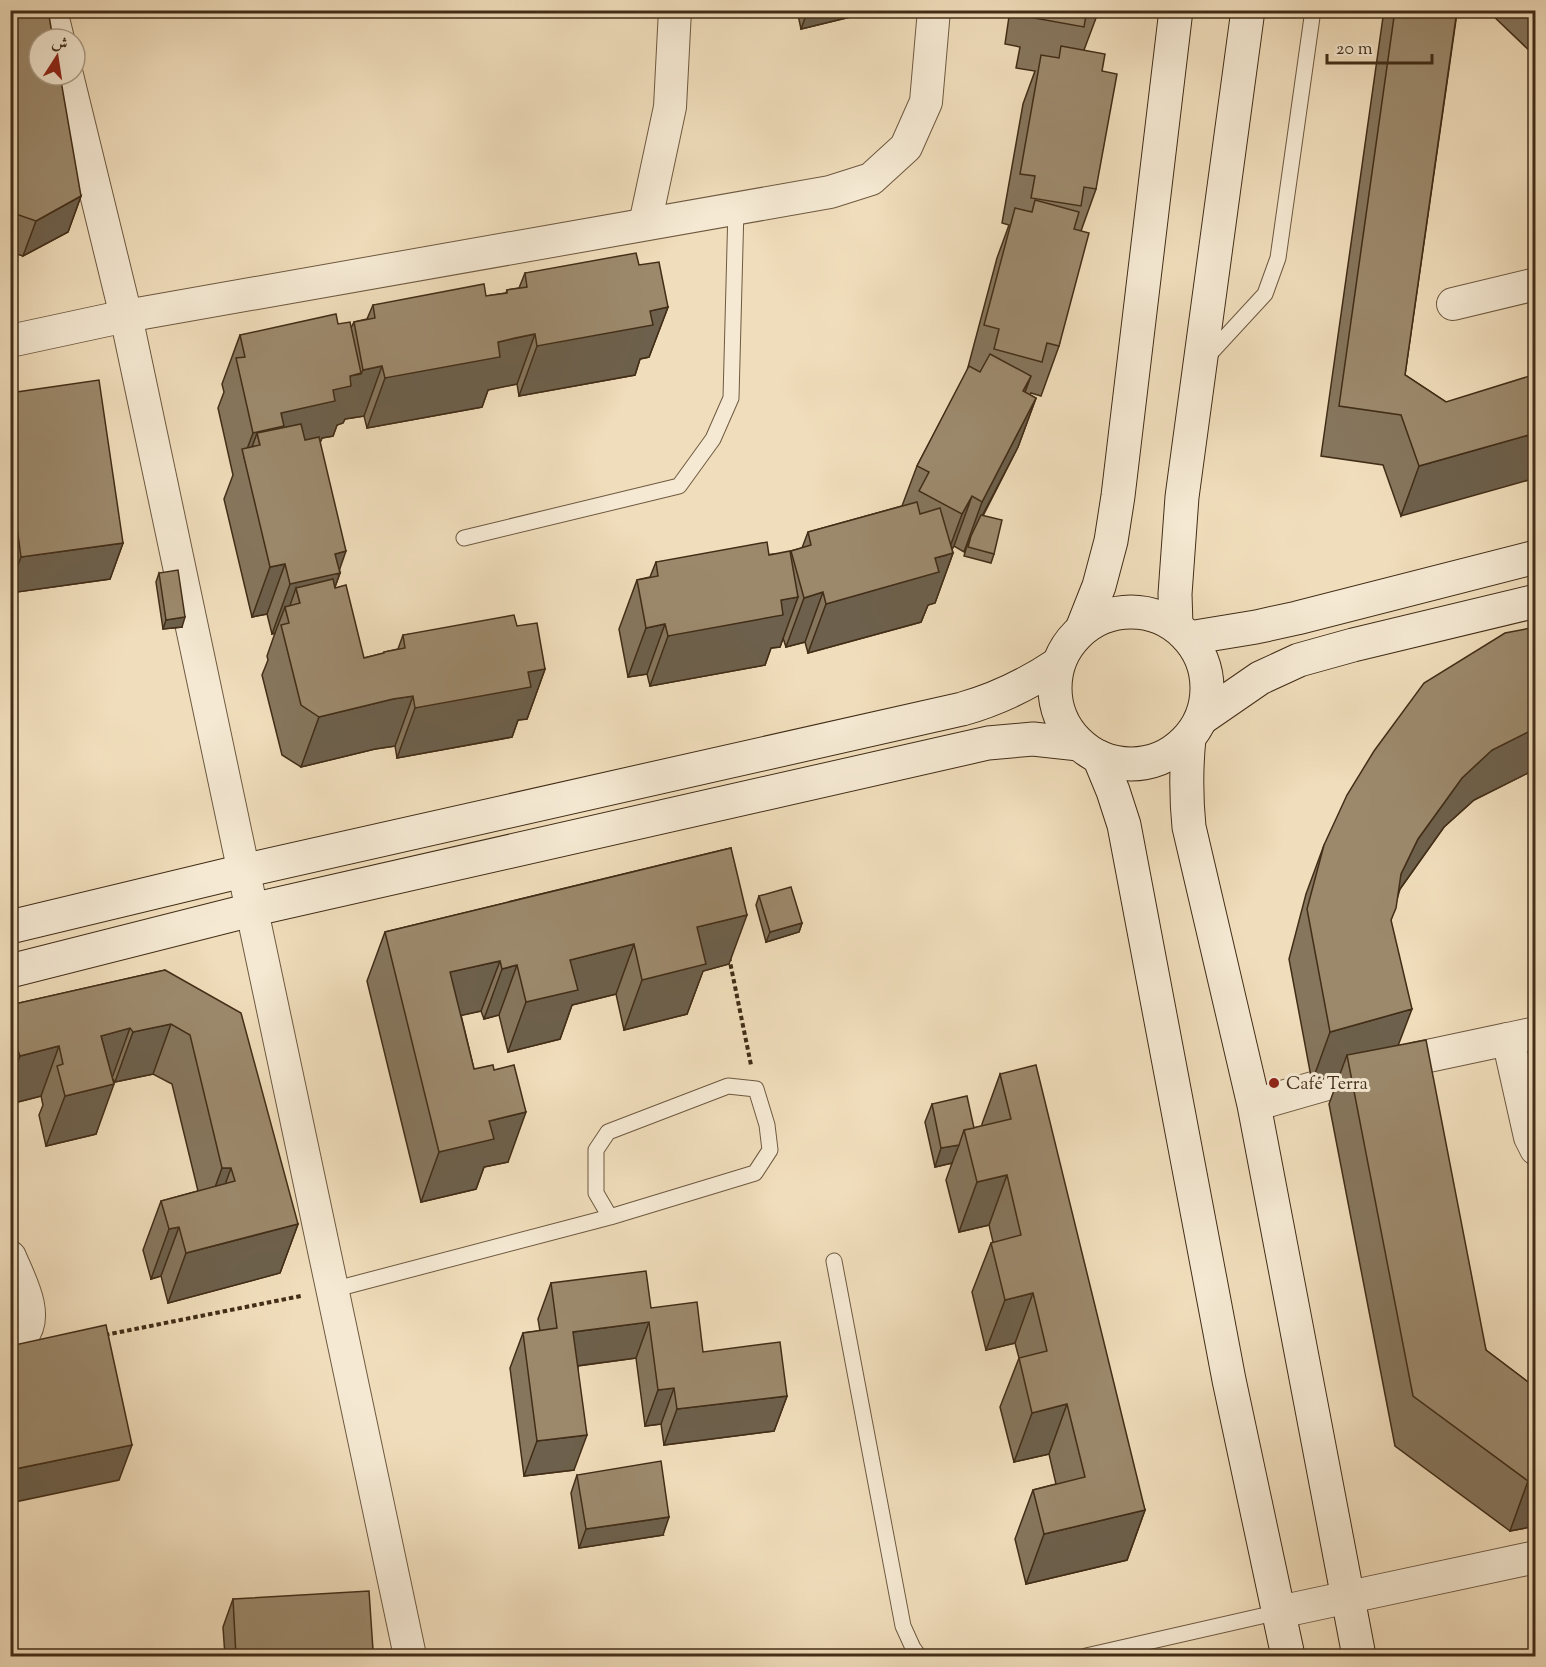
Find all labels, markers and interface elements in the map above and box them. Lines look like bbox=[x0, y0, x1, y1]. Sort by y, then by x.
north arrow bbox=[27, 27, 87, 87]
scale bar bbox=[1327, 27, 1432, 65]
text: ش bbox=[49, 32, 70, 58]
text: 20 m bbox=[1336, 37, 1373, 63]
place label: Café Terra bbox=[1286, 1072, 1368, 1098]
marker: Café Terra bbox=[1267, 1076, 1281, 1090]

